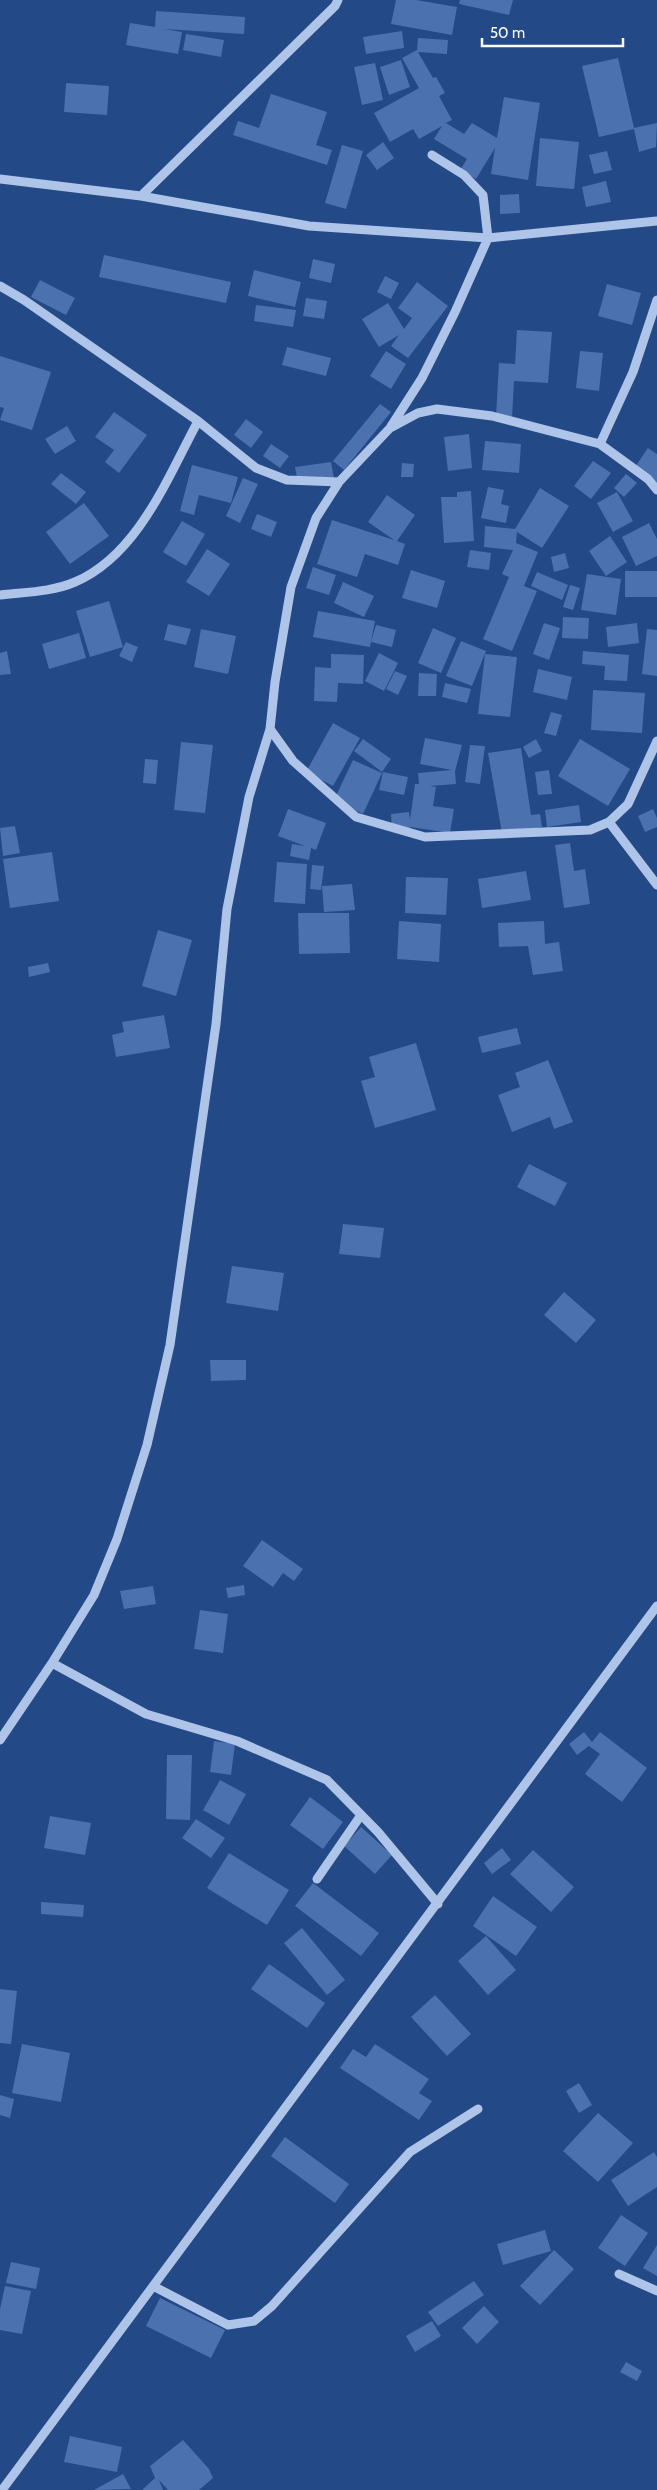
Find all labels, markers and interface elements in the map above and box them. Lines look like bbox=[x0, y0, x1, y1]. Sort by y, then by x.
scale bar bbox=[482, 15, 623, 47]
text: 50 m bbox=[490, 24, 525, 42]

